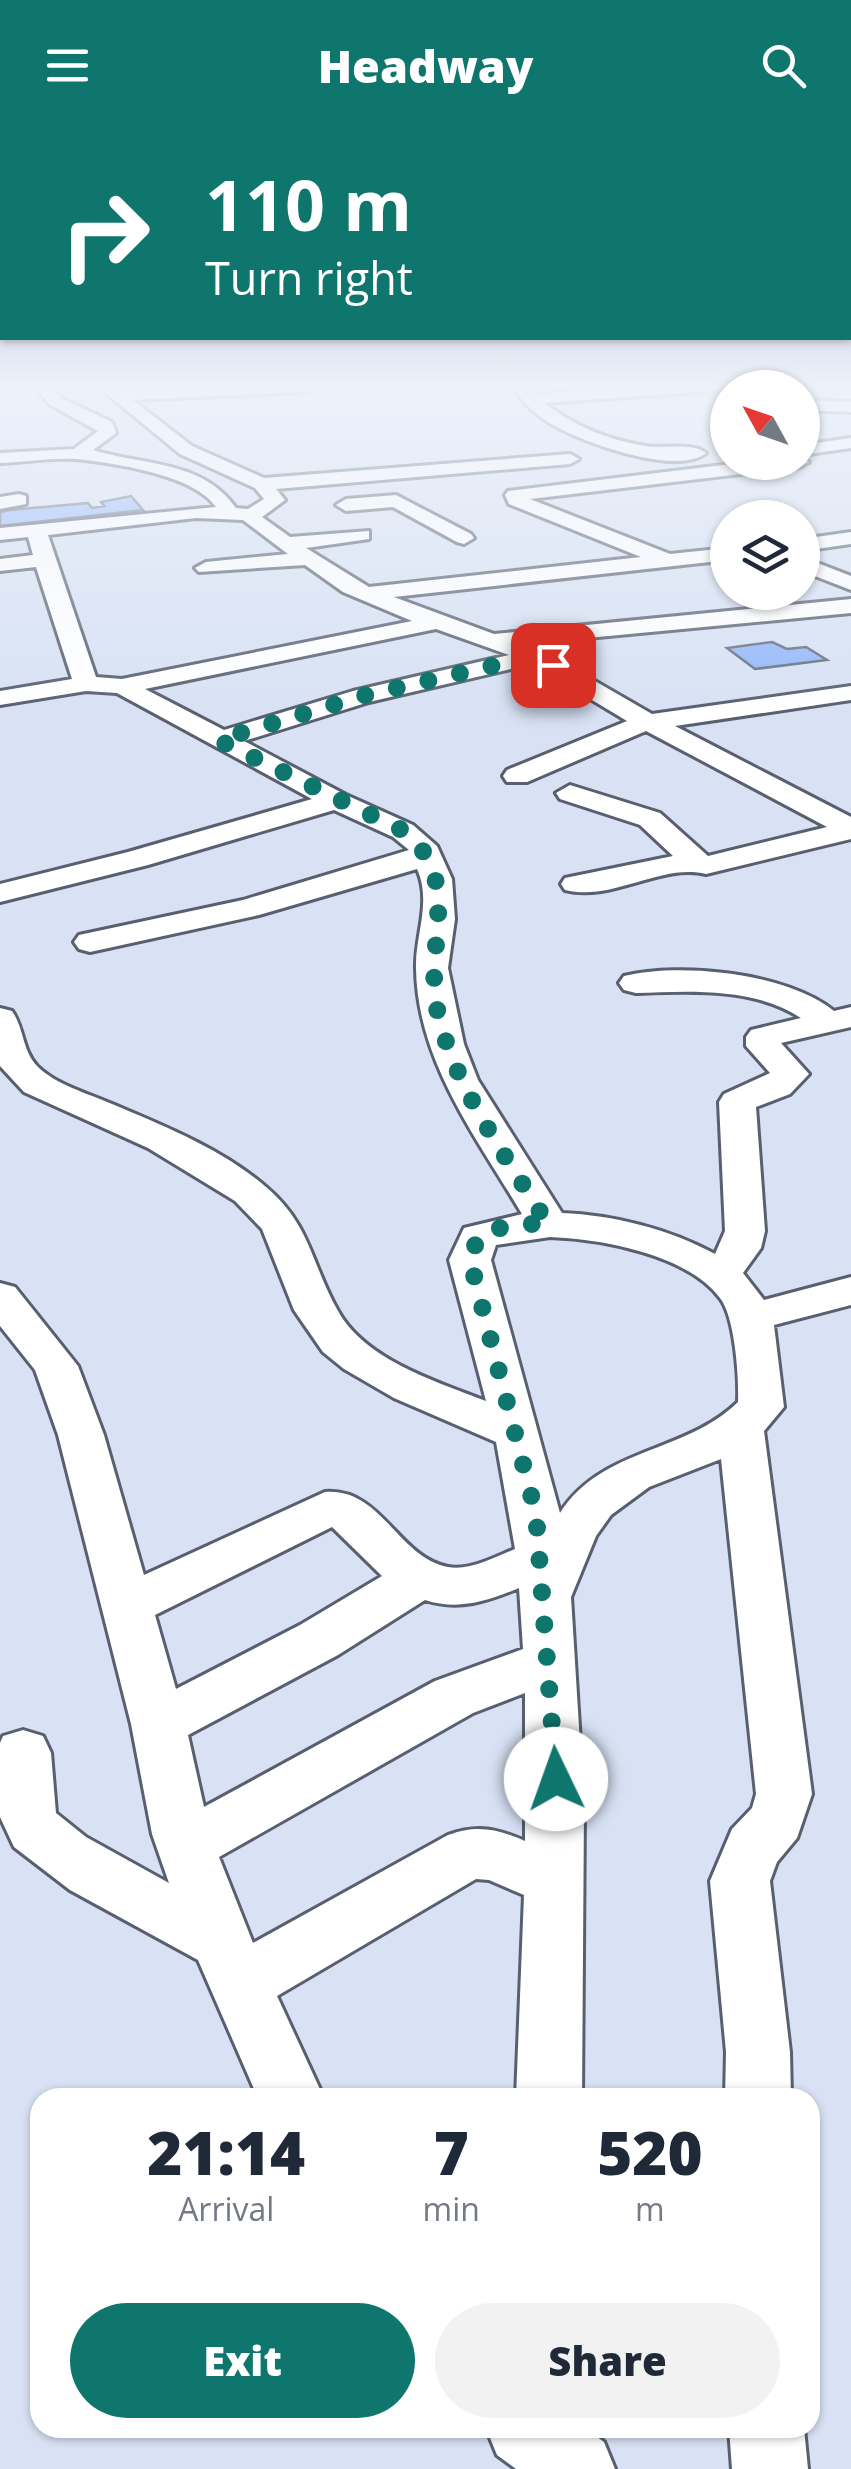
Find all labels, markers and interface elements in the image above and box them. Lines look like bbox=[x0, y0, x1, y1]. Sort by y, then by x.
text: Headway bbox=[318, 35, 533, 96]
icon: menu bbox=[40, 38, 95, 93]
icon: search bbox=[756, 38, 811, 93]
text: 110 m bbox=[205, 156, 412, 252]
icon: right bbox=[40, 170, 170, 300]
text: Turn right bbox=[205, 247, 413, 308]
north arrow bbox=[710, 370, 820, 480]
map controls bbox=[710, 370, 820, 610]
button: layers bbox=[710, 500, 820, 610]
pin bbox=[511, 623, 596, 708]
icon: arrive bbox=[526, 638, 581, 693]
position arrow bbox=[504, 1727, 608, 1831]
text: 21:14 bbox=[147, 2111, 305, 2193]
text: 7 bbox=[434, 2111, 469, 2193]
text: 520 bbox=[597, 2111, 703, 2193]
text: Arrival bbox=[178, 2187, 274, 2230]
text: min bbox=[423, 2187, 480, 2230]
text: m bbox=[635, 2187, 665, 2230]
button: Exit bbox=[70, 2303, 415, 2418]
button: Share bbox=[435, 2303, 780, 2418]

